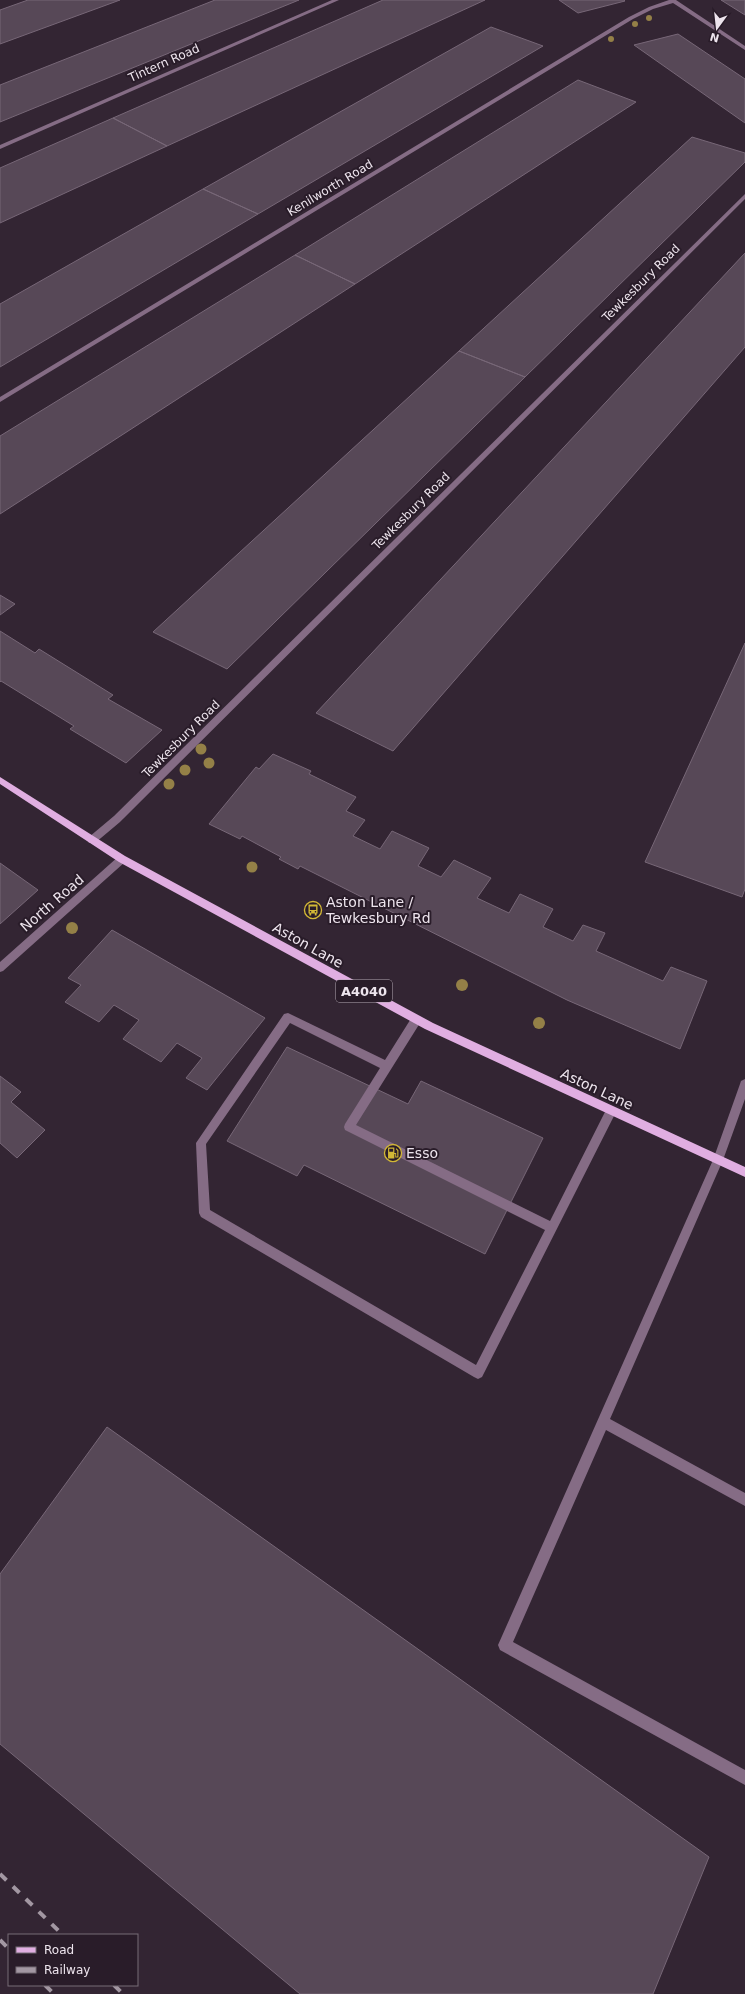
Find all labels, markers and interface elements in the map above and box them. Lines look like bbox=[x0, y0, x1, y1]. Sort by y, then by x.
north arrow bbox=[697, 8, 737, 48]
text: N bbox=[708, 30, 721, 45]
street label: Tintern Road bbox=[125, 41, 202, 85]
street label: Kenilworth Road bbox=[285, 157, 375, 219]
street label: Tewkesbury Road bbox=[599, 241, 683, 325]
street label: Tewkesbury Road bbox=[369, 469, 453, 553]
street label: Tewkesbury Road bbox=[139, 697, 223, 781]
street label: North Road bbox=[17, 871, 87, 935]
place label: Aston Lane / Tewkesbury Rd bbox=[325, 894, 431, 926]
bus stop icon: Aston Lane / Tewkesbury Rd bbox=[303, 900, 323, 920]
street label: Aston Lane bbox=[270, 919, 346, 971]
road number: A4040 bbox=[336, 980, 392, 1002]
street label: Aston Lane bbox=[558, 1065, 636, 1113]
fuel station icon: Esso bbox=[383, 1143, 403, 1163]
place label: Esso bbox=[406, 1145, 438, 1161]
legend bbox=[8, 1934, 138, 1986]
text: Road bbox=[44, 1943, 74, 1957]
text: Railway bbox=[44, 1963, 90, 1977]

